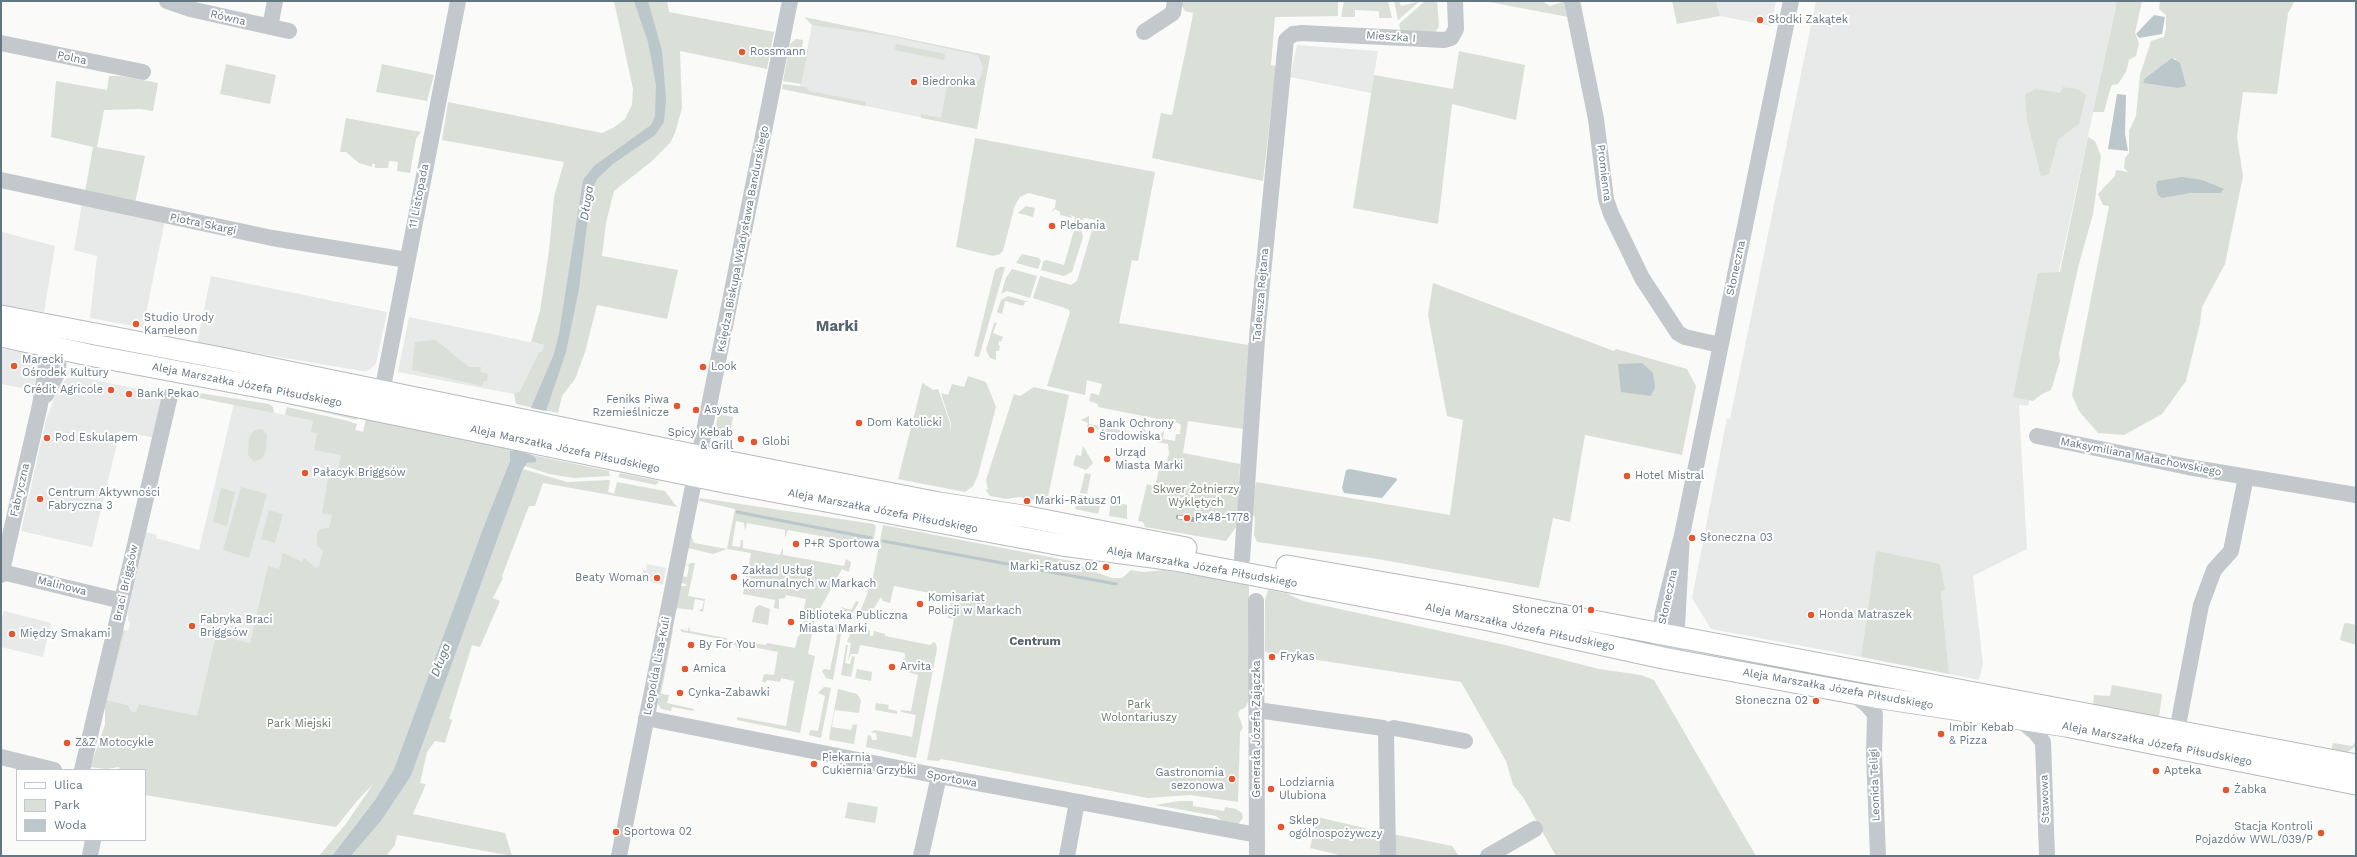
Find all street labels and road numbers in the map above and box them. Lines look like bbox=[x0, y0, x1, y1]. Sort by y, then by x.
street label: Równa bbox=[209, 8, 247, 28]
street label: Mieszka I bbox=[1366, 29, 1416, 45]
street label: Polna bbox=[56, 48, 88, 68]
street label: Księdza Biskupa Władysława Bandurskiego bbox=[715, 124, 771, 354]
street label: Promienna bbox=[1594, 144, 1614, 202]
street label: 11 Listopada bbox=[406, 163, 432, 229]
street label: Piotra Skargi bbox=[169, 211, 237, 237]
street label: Słoneczna bbox=[1724, 239, 1748, 297]
street label: Tadeusza Rejtana bbox=[1250, 248, 1272, 342]
street label: Aleja Marszałka Józefa Piłsudskiego bbox=[151, 360, 343, 410]
street label: Aleja Marszałka Józefa Piłsudskiego bbox=[469, 422, 661, 476]
street label: Maksymiliana Małachowskiego bbox=[2059, 435, 2223, 479]
street label: Fabryczna bbox=[7, 462, 33, 518]
street label: Aleja Marszałka Józefa Piłsudskiego bbox=[787, 486, 979, 536]
street label: Braci Briggsów bbox=[111, 543, 141, 623]
street label: Aleja Marszałka Józefa Piłsudskiego bbox=[1106, 544, 1298, 590]
street label: Słoneczna bbox=[1656, 568, 1680, 626]
street label: Malinowa bbox=[36, 574, 88, 598]
street label: Aleja Marszałka Józefa Piłsudskiego bbox=[1424, 600, 1616, 654]
street label: Leopolda Lisa-Kuli bbox=[641, 616, 673, 716]
street label: Generała Józefa Zajączka bbox=[1250, 660, 1264, 798]
street label: Aleja Marszałka Józefa Piłsudskiego bbox=[1742, 666, 1934, 712]
street label: Aleja Marszałka Józefa Piłsudskiego bbox=[2061, 719, 2253, 769]
street label: Leonida Teligi bbox=[1867, 748, 1883, 822]
street label: Sportowa bbox=[926, 768, 978, 790]
street label: Stawowa bbox=[2038, 775, 2052, 823]

